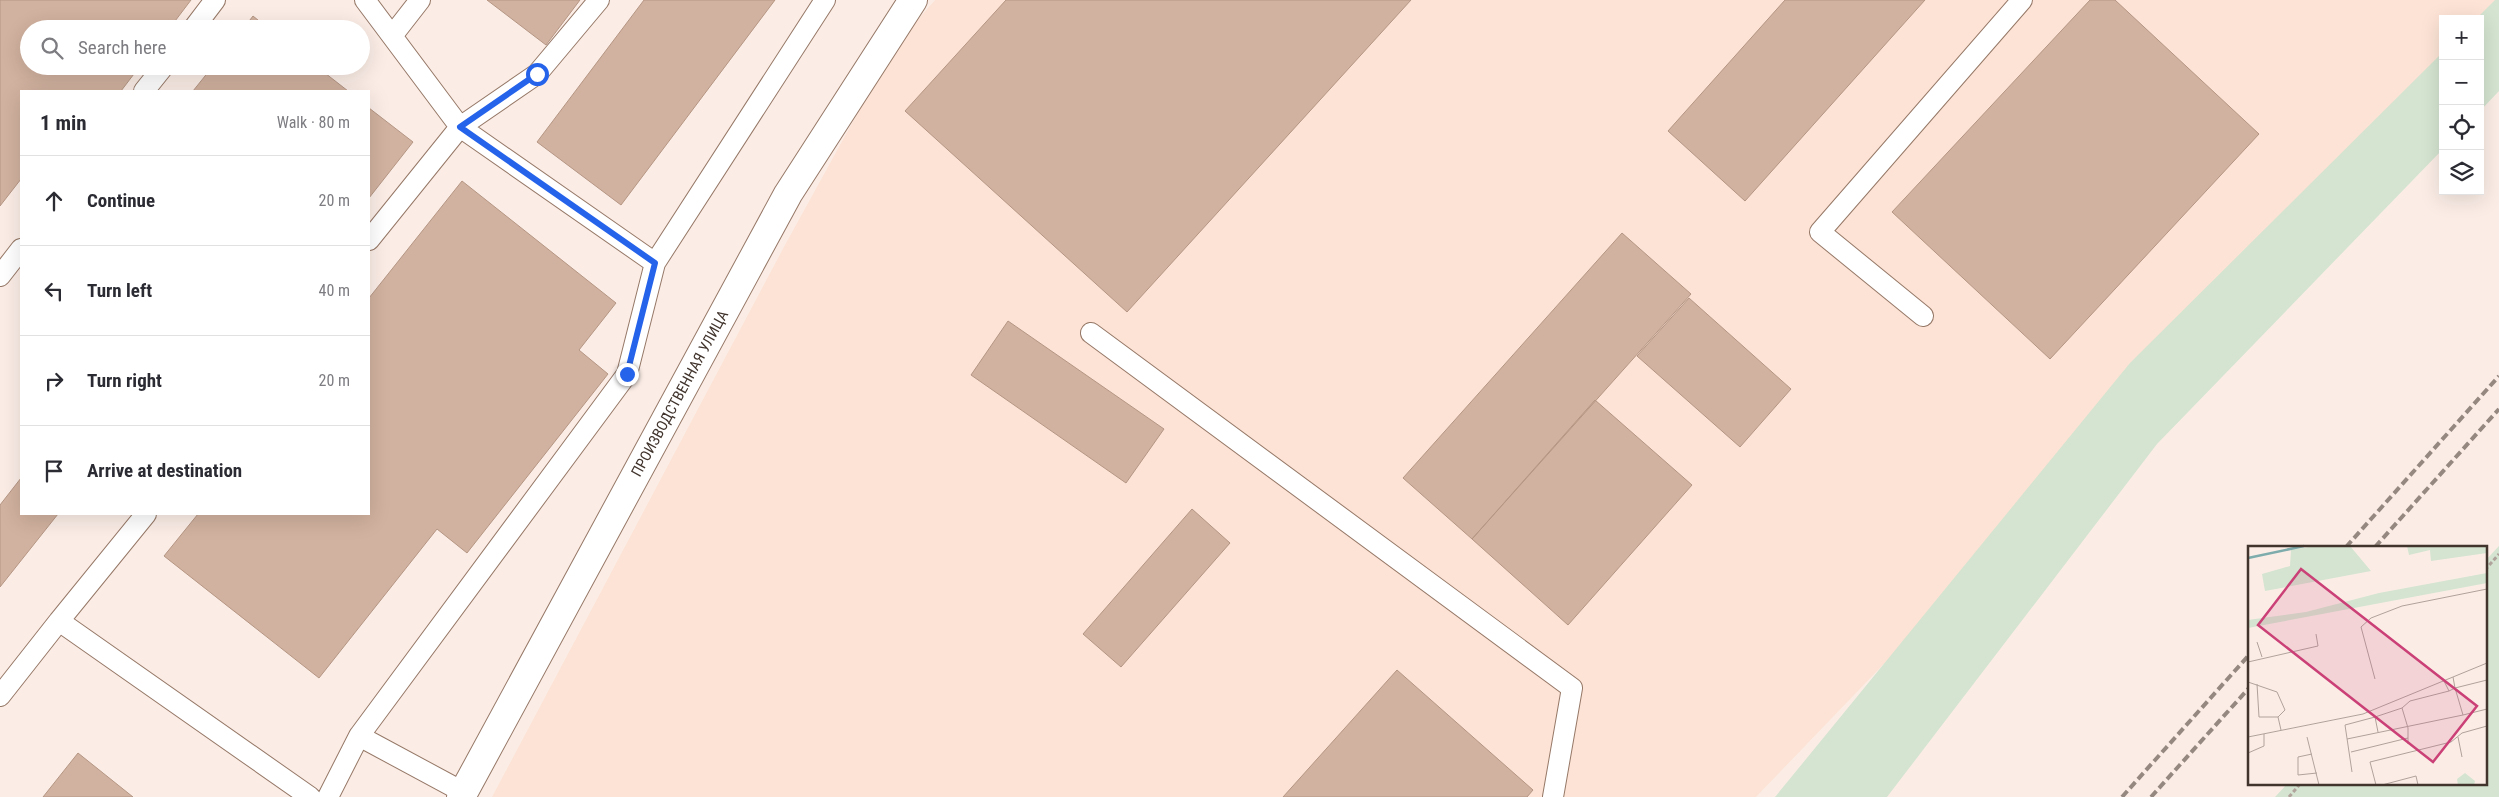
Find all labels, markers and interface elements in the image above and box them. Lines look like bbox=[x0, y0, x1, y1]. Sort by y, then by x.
map controls bbox=[2439, 15, 2484, 195]
button: + bbox=[2439, 15, 2484, 60]
search box bbox=[20, 20, 370, 75]
icon: search bbox=[38, 34, 66, 62]
text: Search here bbox=[78, 36, 166, 59]
button: − bbox=[2439, 60, 2484, 105]
route start bbox=[526, 63, 549, 86]
button: locate bbox=[2439, 105, 2484, 150]
text: 1 min bbox=[40, 111, 87, 135]
text: Walk · 80 m bbox=[277, 113, 350, 132]
button: layers bbox=[2439, 150, 2484, 195]
icon: ahead bbox=[40, 187, 68, 215]
text: Continue bbox=[87, 189, 155, 212]
text: 20 m bbox=[318, 191, 350, 210]
icon: left bbox=[40, 277, 68, 305]
text: Turn left bbox=[87, 279, 152, 302]
text: 40 m bbox=[318, 281, 350, 300]
street label: ПРОИЗВОДСТВЕННАЯ УЛИЦА bbox=[627, 307, 732, 480]
route end bbox=[616, 363, 639, 386]
icon: right bbox=[40, 367, 68, 395]
text: Turn right bbox=[87, 369, 162, 392]
text: 20 m bbox=[318, 371, 350, 390]
icon: arrive bbox=[40, 457, 68, 485]
text: Arrive at destination bbox=[87, 459, 242, 482]
inset map bbox=[2248, 546, 2486, 784]

